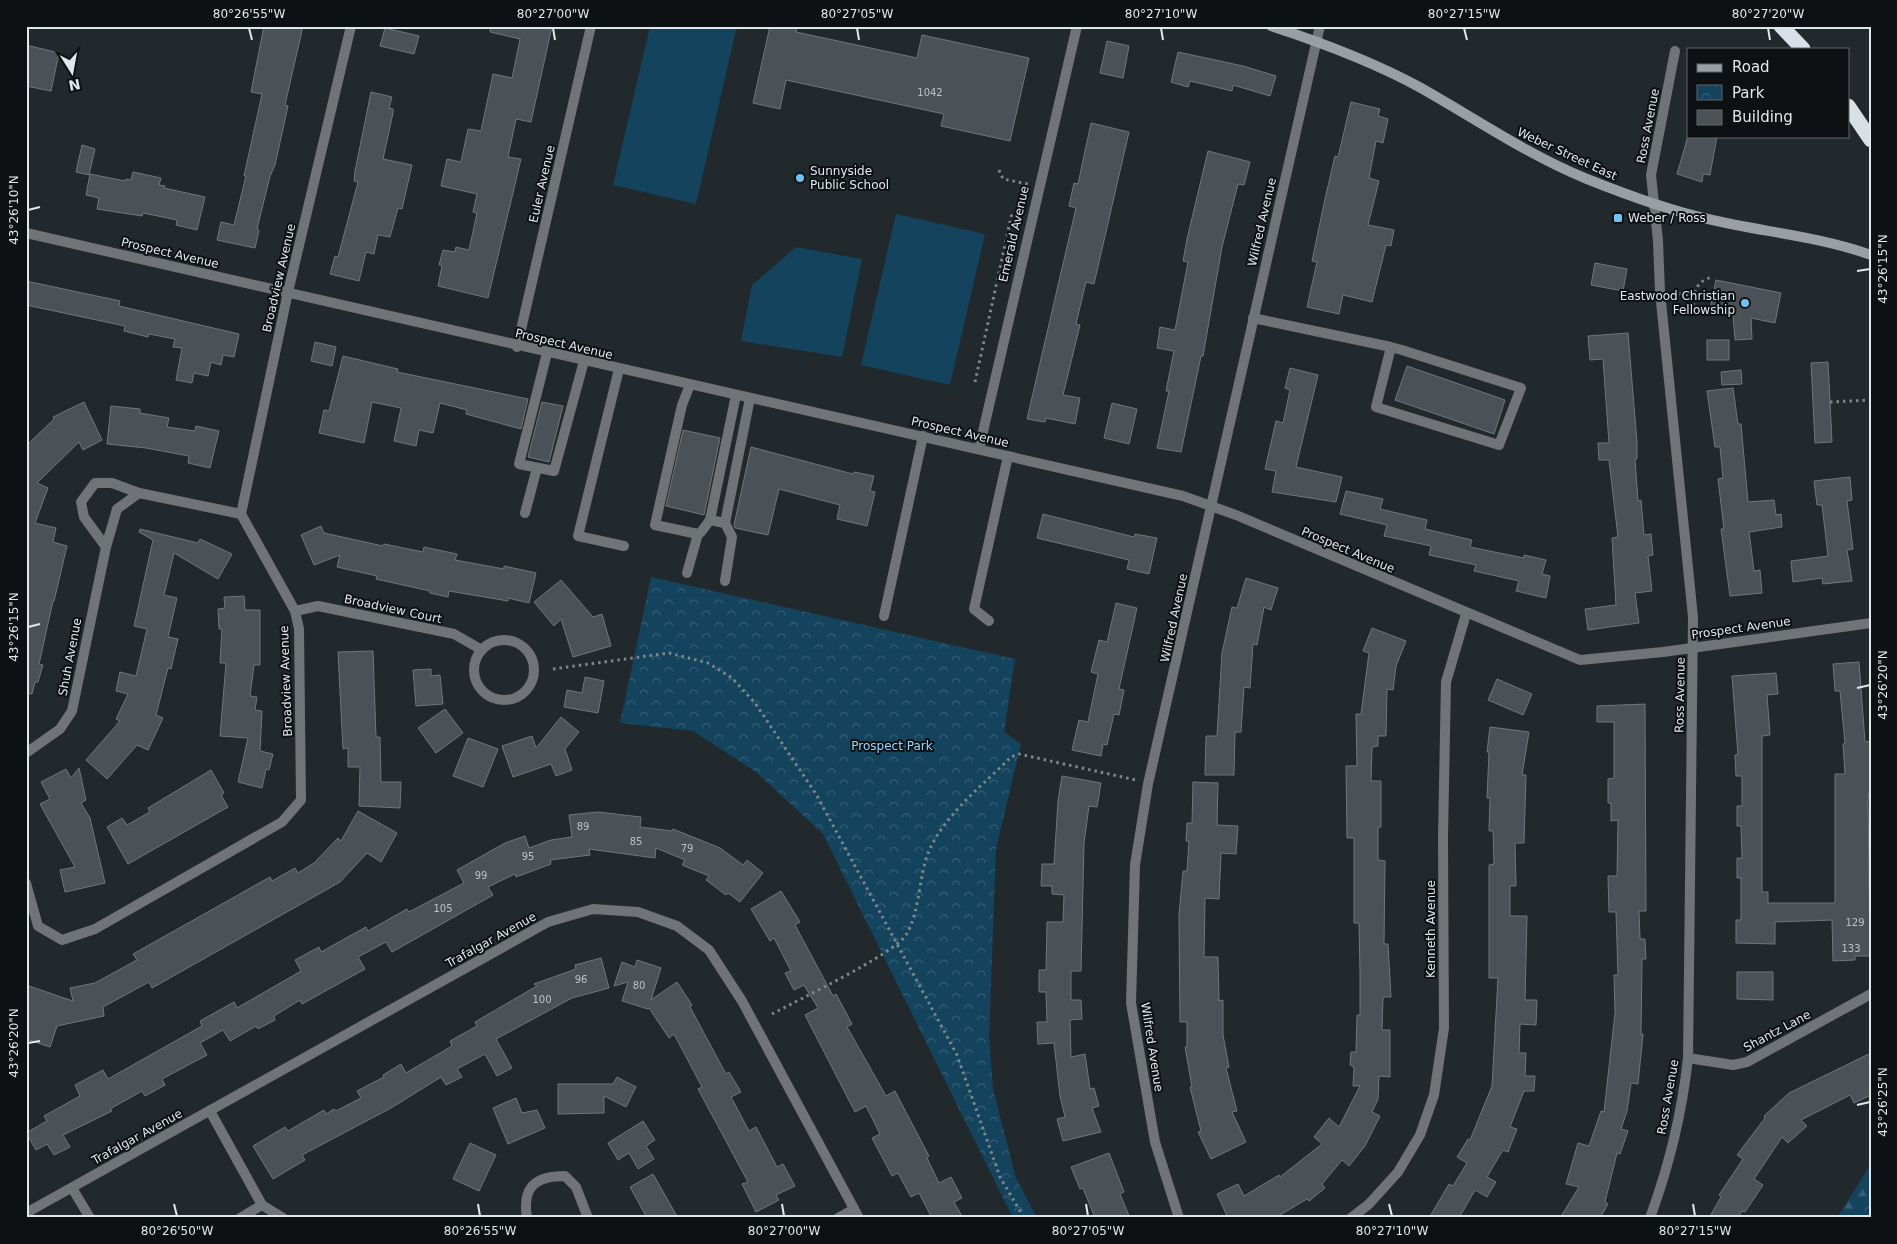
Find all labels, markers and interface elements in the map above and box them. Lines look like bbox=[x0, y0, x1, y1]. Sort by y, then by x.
text: 80°26'55"W bbox=[213, 7, 285, 21]
text: 80°27'00"W bbox=[517, 7, 589, 21]
text: 80°27'05"W bbox=[821, 7, 893, 21]
text: 80°27'10"W bbox=[1125, 7, 1197, 21]
text: 80°27'15"W bbox=[1428, 7, 1500, 21]
text: 80°27'20"W bbox=[1732, 7, 1804, 21]
north arrow bbox=[48, 48, 98, 98]
legend bbox=[1687, 48, 1850, 138]
text: Road bbox=[1732, 58, 1770, 76]
text: N bbox=[67, 76, 82, 94]
text: Park bbox=[1732, 84, 1765, 102]
house number: 1042 bbox=[917, 87, 943, 98]
street label: Ross Avenue bbox=[1634, 87, 1662, 165]
text: Building bbox=[1732, 108, 1793, 126]
street label: Weber Street East bbox=[1515, 125, 1619, 183]
street label: Euler Avenue bbox=[526, 144, 558, 224]
place label: Sunnyside Public School bbox=[810, 164, 889, 192]
marker: Sunnyside Public School bbox=[794, 172, 806, 184]
text: 43°26'10"N bbox=[7, 175, 21, 245]
street label: Wilfred Avenue bbox=[1245, 176, 1279, 268]
street label: Emerald Avenue bbox=[996, 185, 1032, 283]
place label: Weber / Ross bbox=[1628, 211, 1706, 225]
marker: Weber / Ross bbox=[1612, 212, 1624, 224]
street label: Broadview Avenue bbox=[260, 222, 298, 334]
text: 43°26'15"N bbox=[1876, 234, 1890, 304]
street label: Prospect Avenue bbox=[120, 235, 220, 271]
place label: Eastwood Christian Fellowship bbox=[1620, 289, 1735, 317]
marker: Eastwood Christian Fellowship bbox=[1739, 297, 1751, 309]
street label: Prospect Avenue bbox=[514, 326, 614, 362]
street label: Prospect Avenue bbox=[910, 414, 1010, 450]
street label: Prospect Avenue bbox=[1299, 524, 1397, 576]
street label: Wilfred Avenue bbox=[1158, 572, 1190, 664]
text: 43°26'15"N bbox=[7, 592, 21, 662]
street label: Broadview Court bbox=[343, 592, 443, 626]
street label: Prospect Avenue bbox=[1691, 614, 1791, 642]
street label: Shuh Avenue bbox=[56, 617, 84, 697]
street label: Broadview Avenue bbox=[277, 625, 295, 737]
text: 43°26'20"N bbox=[1876, 650, 1890, 720]
street label: Ross Avenue bbox=[1672, 657, 1688, 733]
park label: Prospect Park bbox=[851, 739, 933, 753]
house number: 89 bbox=[577, 821, 589, 832]
house number: 85 bbox=[630, 836, 642, 847]
house number: 79 bbox=[681, 843, 693, 854]
house number: 95 bbox=[522, 851, 534, 862]
house number: 99 bbox=[475, 870, 487, 881]
street label: Kenneth Avenue bbox=[1424, 880, 1438, 978]
house number: 105 bbox=[433, 903, 453, 914]
street label: Trafalgar Avenue bbox=[443, 909, 539, 971]
house number: 129 bbox=[1845, 917, 1865, 928]
house number: 133 bbox=[1841, 943, 1861, 954]
house number: 96 bbox=[575, 974, 587, 985]
house number: 80 bbox=[633, 980, 645, 991]
house number: 100 bbox=[532, 994, 552, 1005]
street label: Wilfred Avenue bbox=[1138, 1001, 1166, 1093]
street label: Shantz Lane bbox=[1741, 1007, 1813, 1055]
text: 43°26'20"N bbox=[7, 1008, 21, 1078]
street label: Ross Avenue bbox=[1655, 1058, 1681, 1136]
text: 43°26'25"N bbox=[1876, 1067, 1890, 1137]
street label: Trafalgar Avenue bbox=[89, 1106, 185, 1168]
text: 80°26'50"W bbox=[141, 1224, 213, 1238]
text: 80°26'55"W bbox=[444, 1224, 516, 1238]
text: 80°27'00"W bbox=[748, 1224, 820, 1238]
text: 80°27'05"W bbox=[1052, 1224, 1124, 1238]
text: 80°27'10"W bbox=[1356, 1224, 1428, 1238]
text: 80°27'15"W bbox=[1659, 1224, 1731, 1238]

